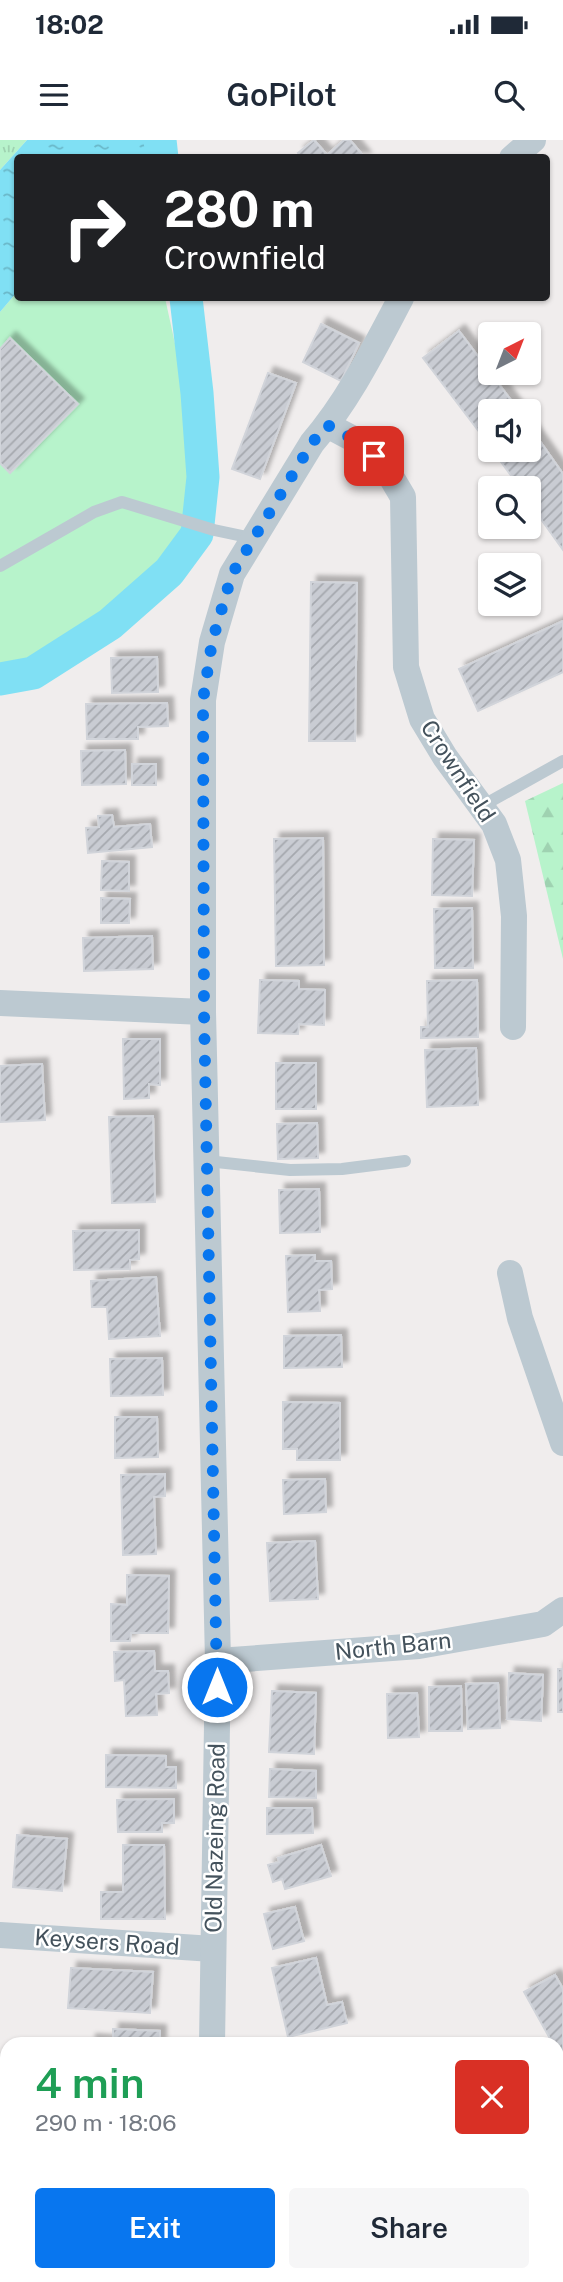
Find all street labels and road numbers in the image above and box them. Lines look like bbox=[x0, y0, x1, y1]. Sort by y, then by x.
street label: Crownfield bbox=[415, 715, 501, 827]
street label: North Barn bbox=[333, 1626, 453, 1665]
street label: Old Nazeing Road bbox=[199, 1743, 230, 1933]
street label: Keysers Road bbox=[34, 1923, 180, 1960]

